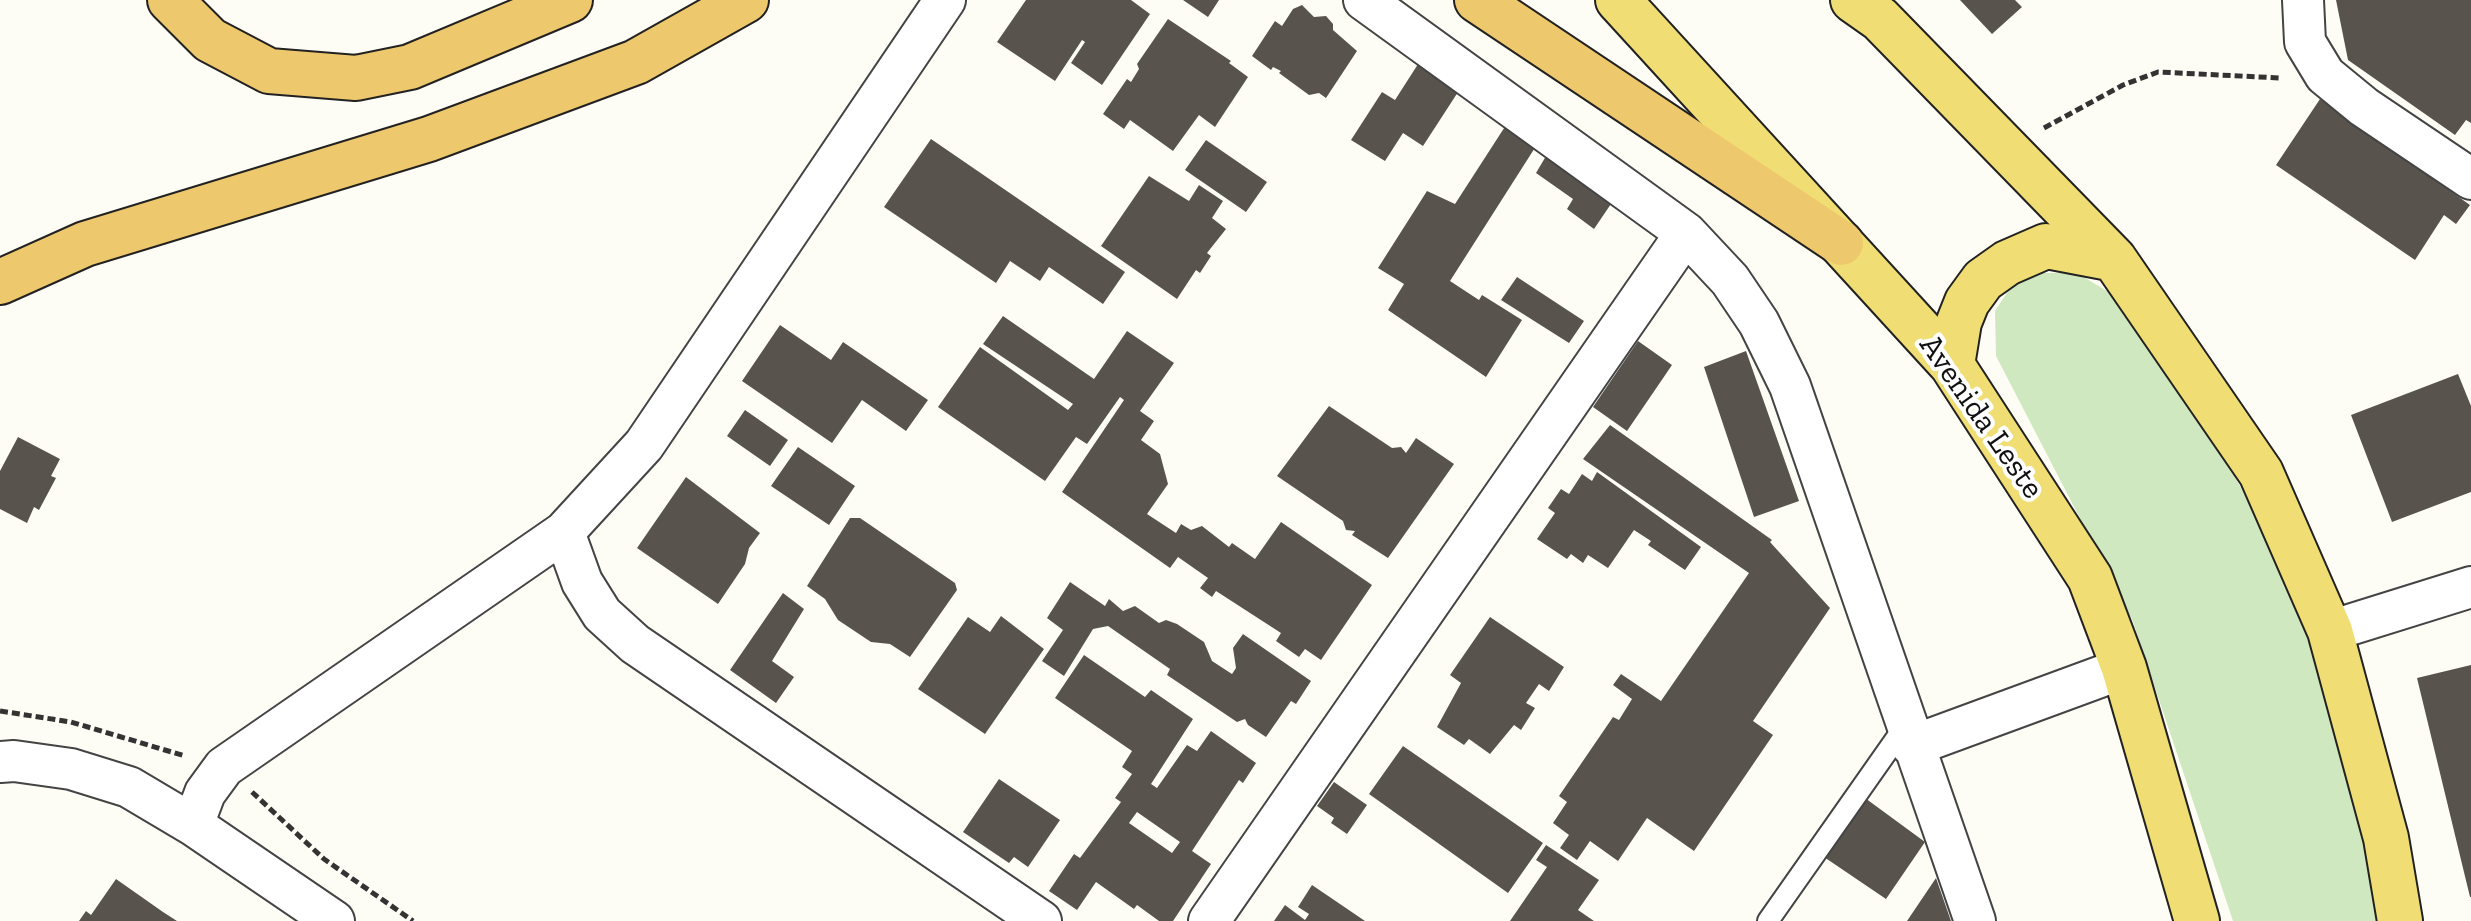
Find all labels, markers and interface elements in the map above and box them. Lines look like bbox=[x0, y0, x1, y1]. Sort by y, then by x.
street label: Avenida Leste bbox=[1910, 328, 2052, 506]

